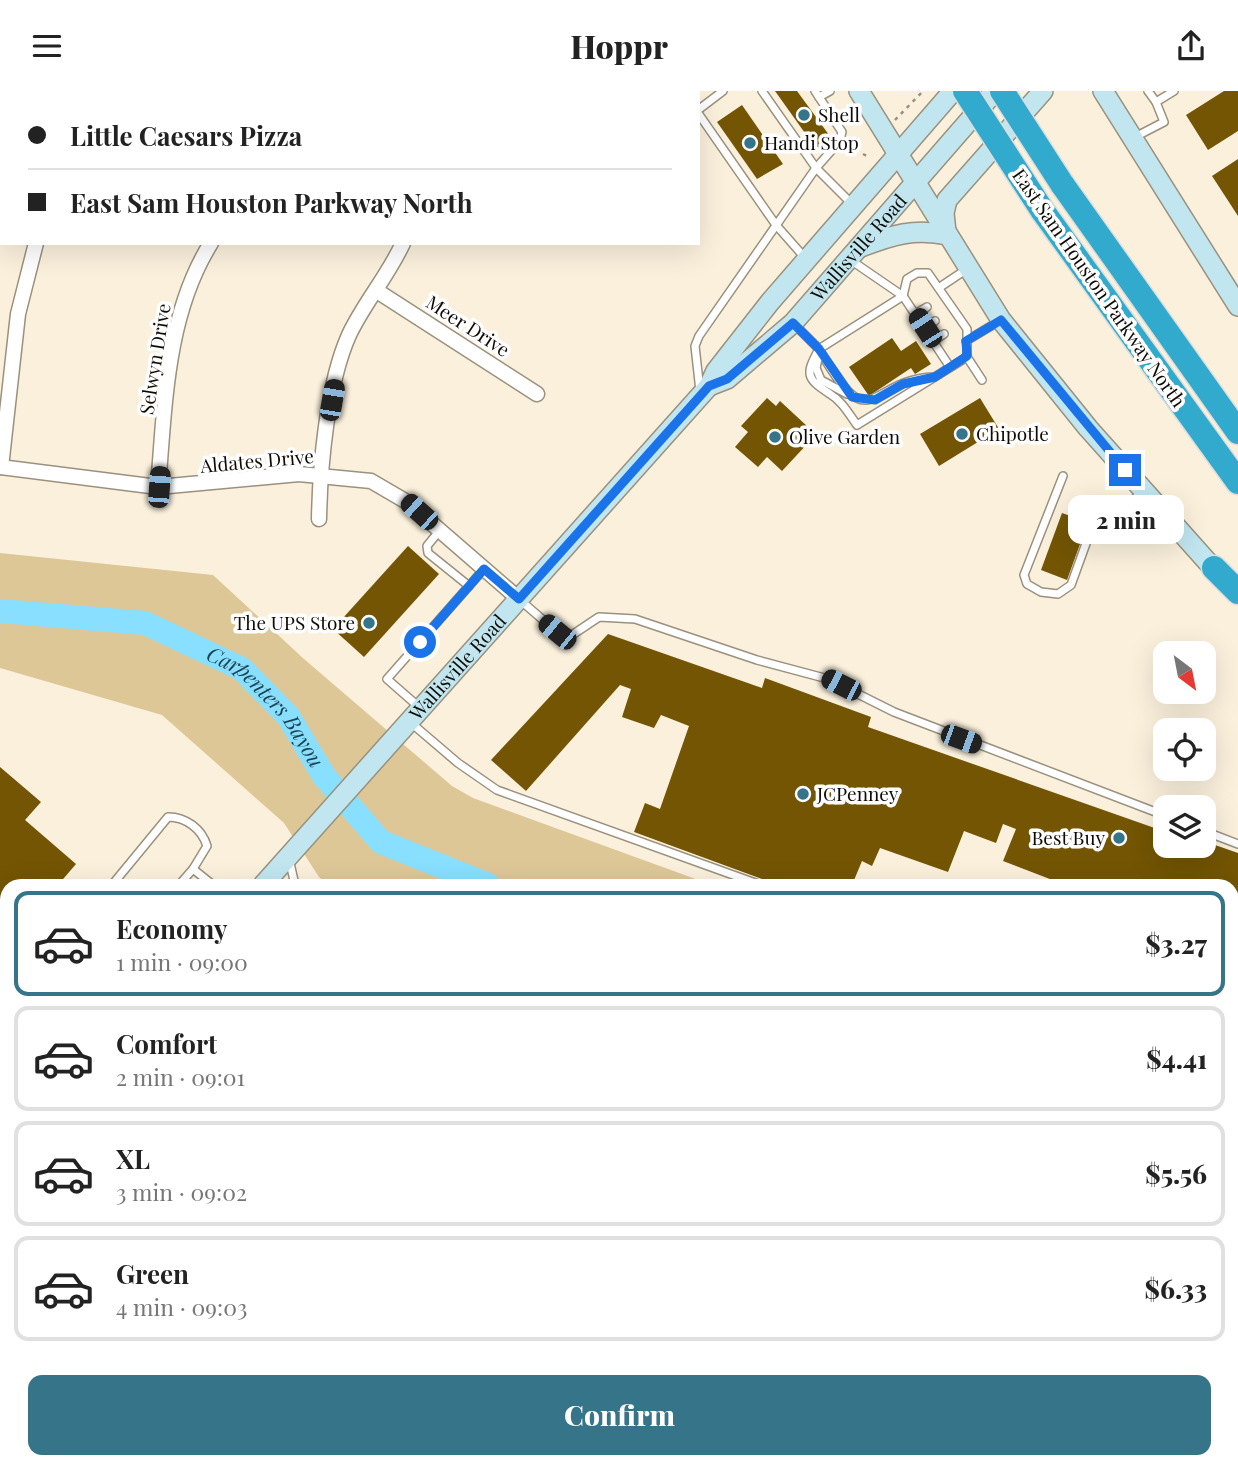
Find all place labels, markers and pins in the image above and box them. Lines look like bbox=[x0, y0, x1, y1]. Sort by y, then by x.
place label: Shell bbox=[818, 101, 860, 127]
marker: Shell bbox=[796, 107, 812, 123]
place label: Handi Stop bbox=[764, 129, 859, 155]
marker: Handi Stop bbox=[742, 135, 758, 151]
place label: Chipotle bbox=[976, 420, 1049, 446]
place label: Olive Garden bbox=[789, 423, 901, 449]
marker: Chipotle bbox=[954, 426, 970, 442]
marker: Olive Garden bbox=[767, 429, 783, 445]
place label: The UPS Store bbox=[234, 609, 355, 635]
marker: The UPS Store bbox=[361, 615, 377, 631]
place label: JCPenney bbox=[816, 780, 899, 806]
marker: JCPenney bbox=[795, 786, 811, 802]
place label: Best Buy bbox=[1031, 824, 1105, 850]
marker: Best Buy bbox=[1111, 830, 1127, 846]

